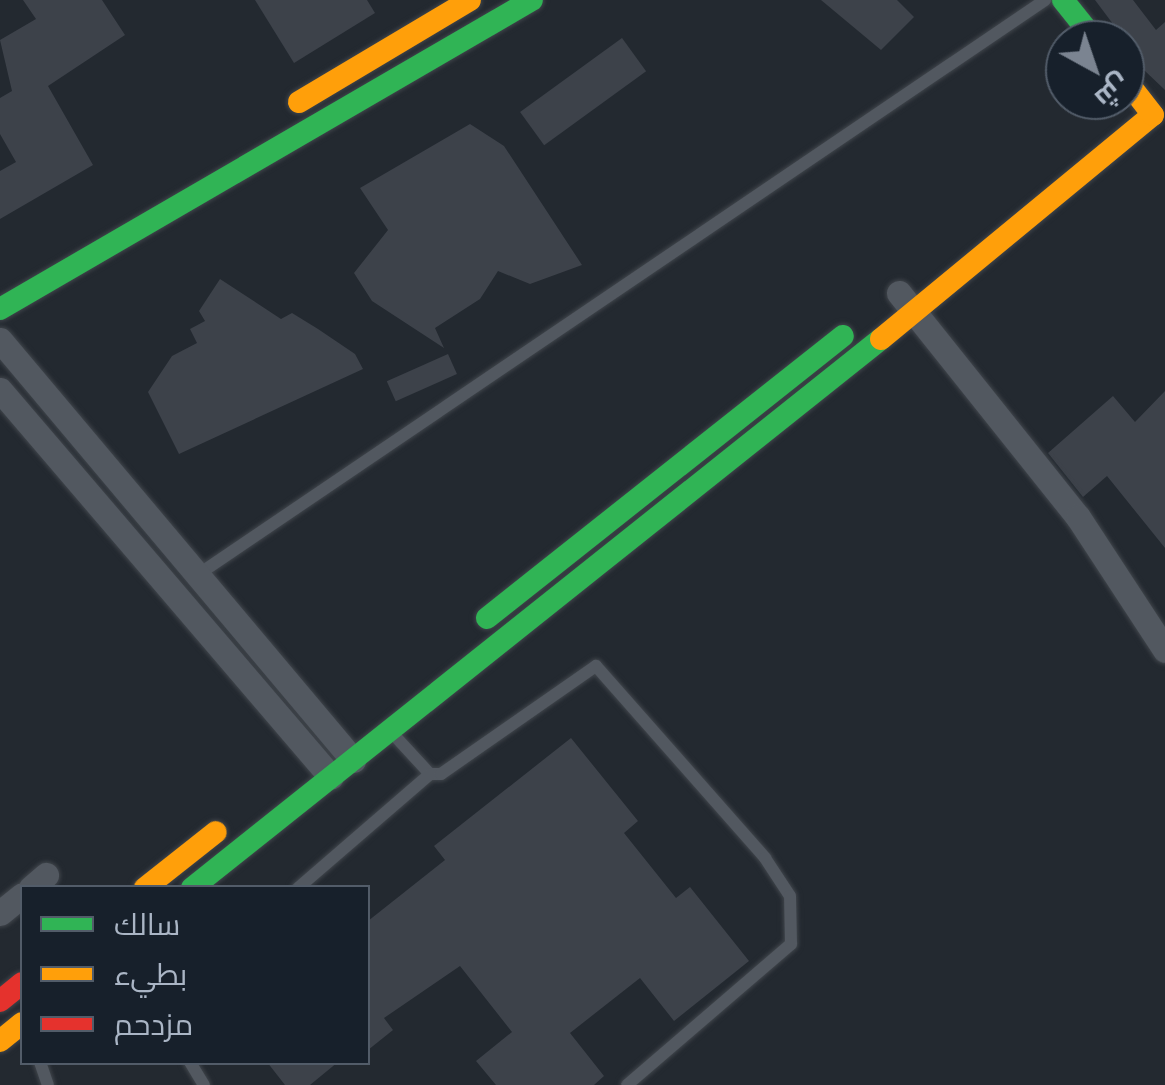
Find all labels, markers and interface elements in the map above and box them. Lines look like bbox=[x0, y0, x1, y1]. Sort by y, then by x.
north arrow bbox=[1045, 20, 1145, 120]
text: ش bbox=[1088, 66, 1139, 118]
legend bbox=[20, 885, 370, 1065]
text: سالك bbox=[114, 904, 180, 943]
text: بطيء bbox=[114, 954, 187, 993]
text: مزدحم bbox=[114, 1004, 193, 1043]

